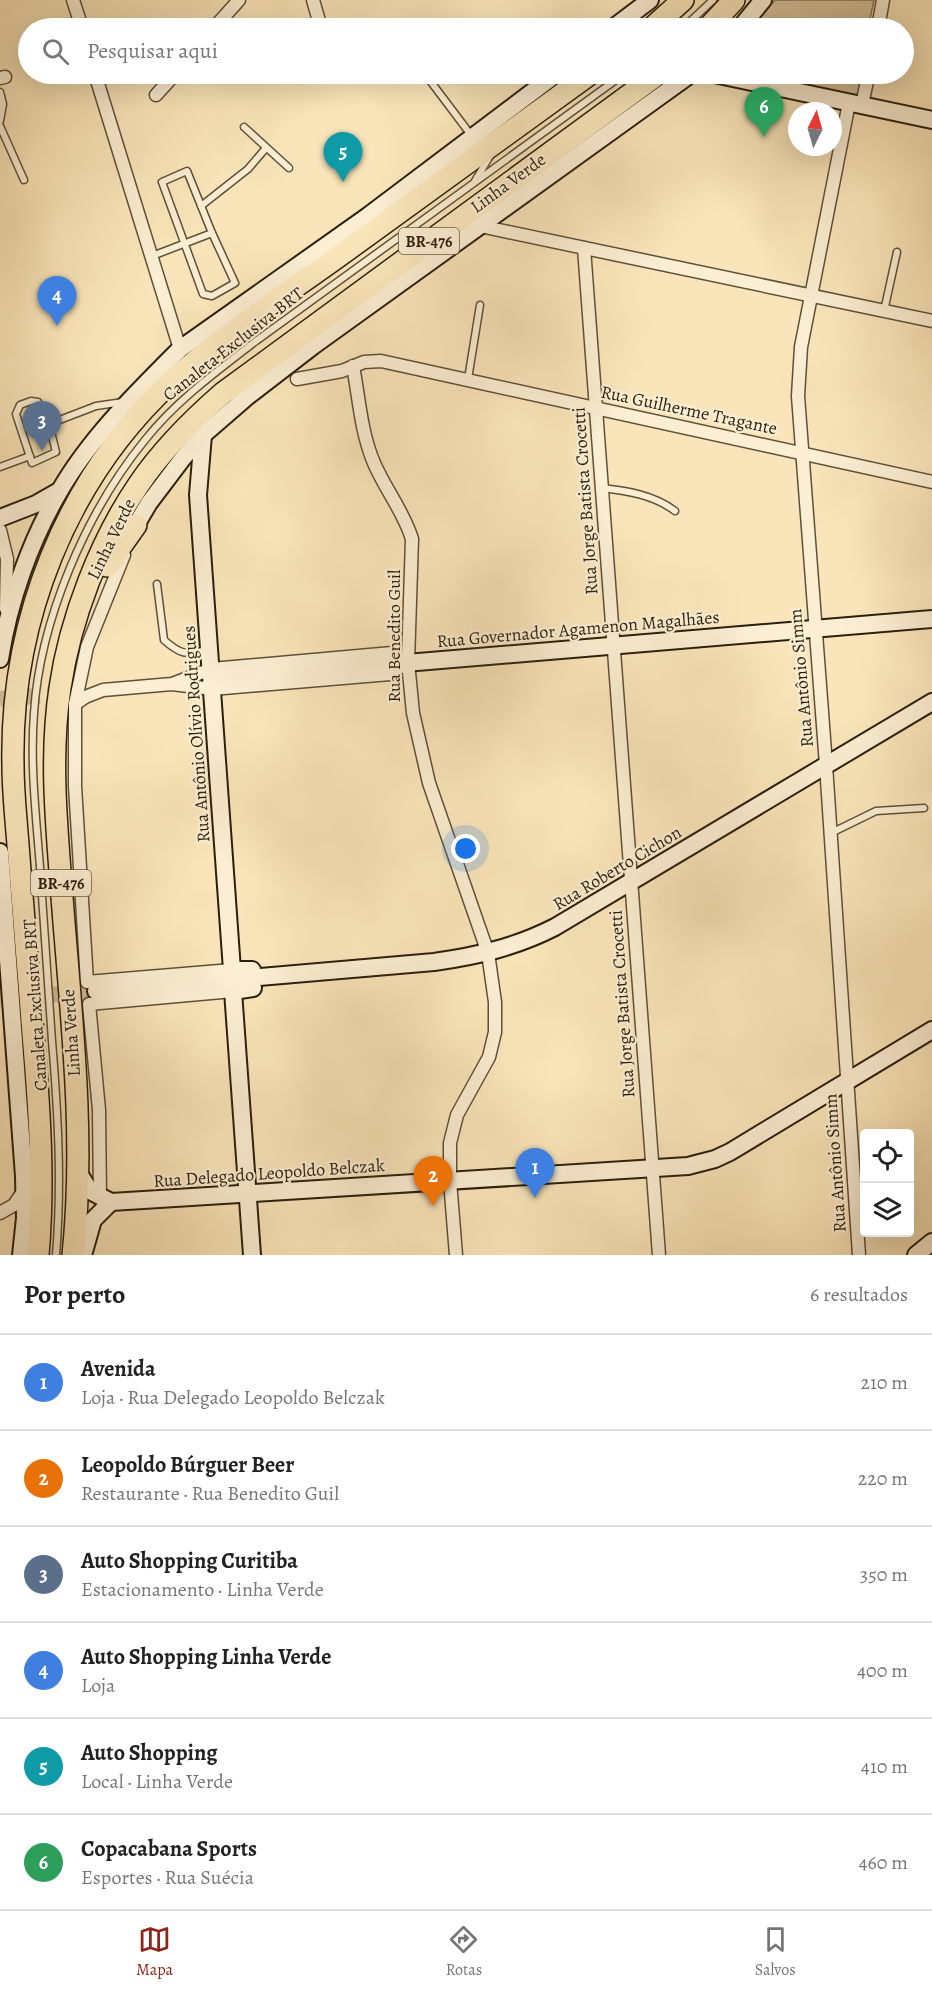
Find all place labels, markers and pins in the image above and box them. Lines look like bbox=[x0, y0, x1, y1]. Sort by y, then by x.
pin: 6 bbox=[744, 88, 783, 137]
pin: 5 bbox=[324, 132, 362, 182]
pin: 4 bbox=[38, 276, 76, 326]
pin: 3 bbox=[22, 402, 62, 451]
pin: 1 bbox=[516, 1148, 554, 1198]
pin: 2 bbox=[414, 1156, 452, 1206]

